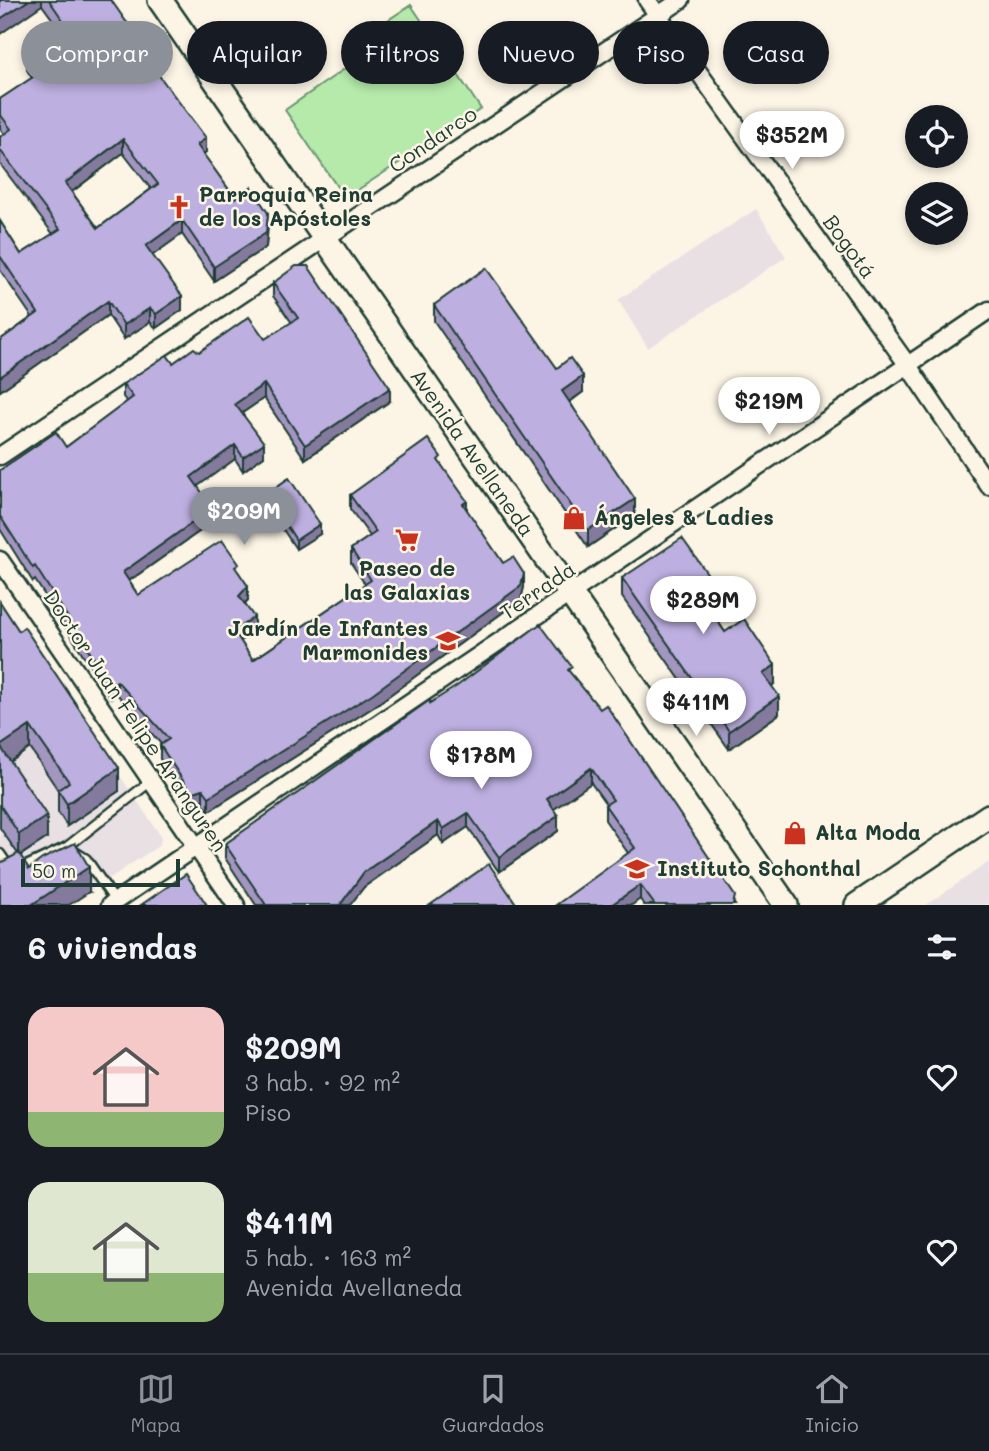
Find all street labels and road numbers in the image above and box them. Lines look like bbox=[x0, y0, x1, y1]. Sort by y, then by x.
street label: Condarco bbox=[383, 99, 482, 178]
street label: Bogotá bbox=[818, 209, 882, 283]
street label: Avenida Avellaneda bbox=[405, 363, 541, 541]
street label: Terrada bbox=[494, 555, 580, 625]
street label: Doctor Juan Felipe Aranguren bbox=[38, 584, 234, 856]

